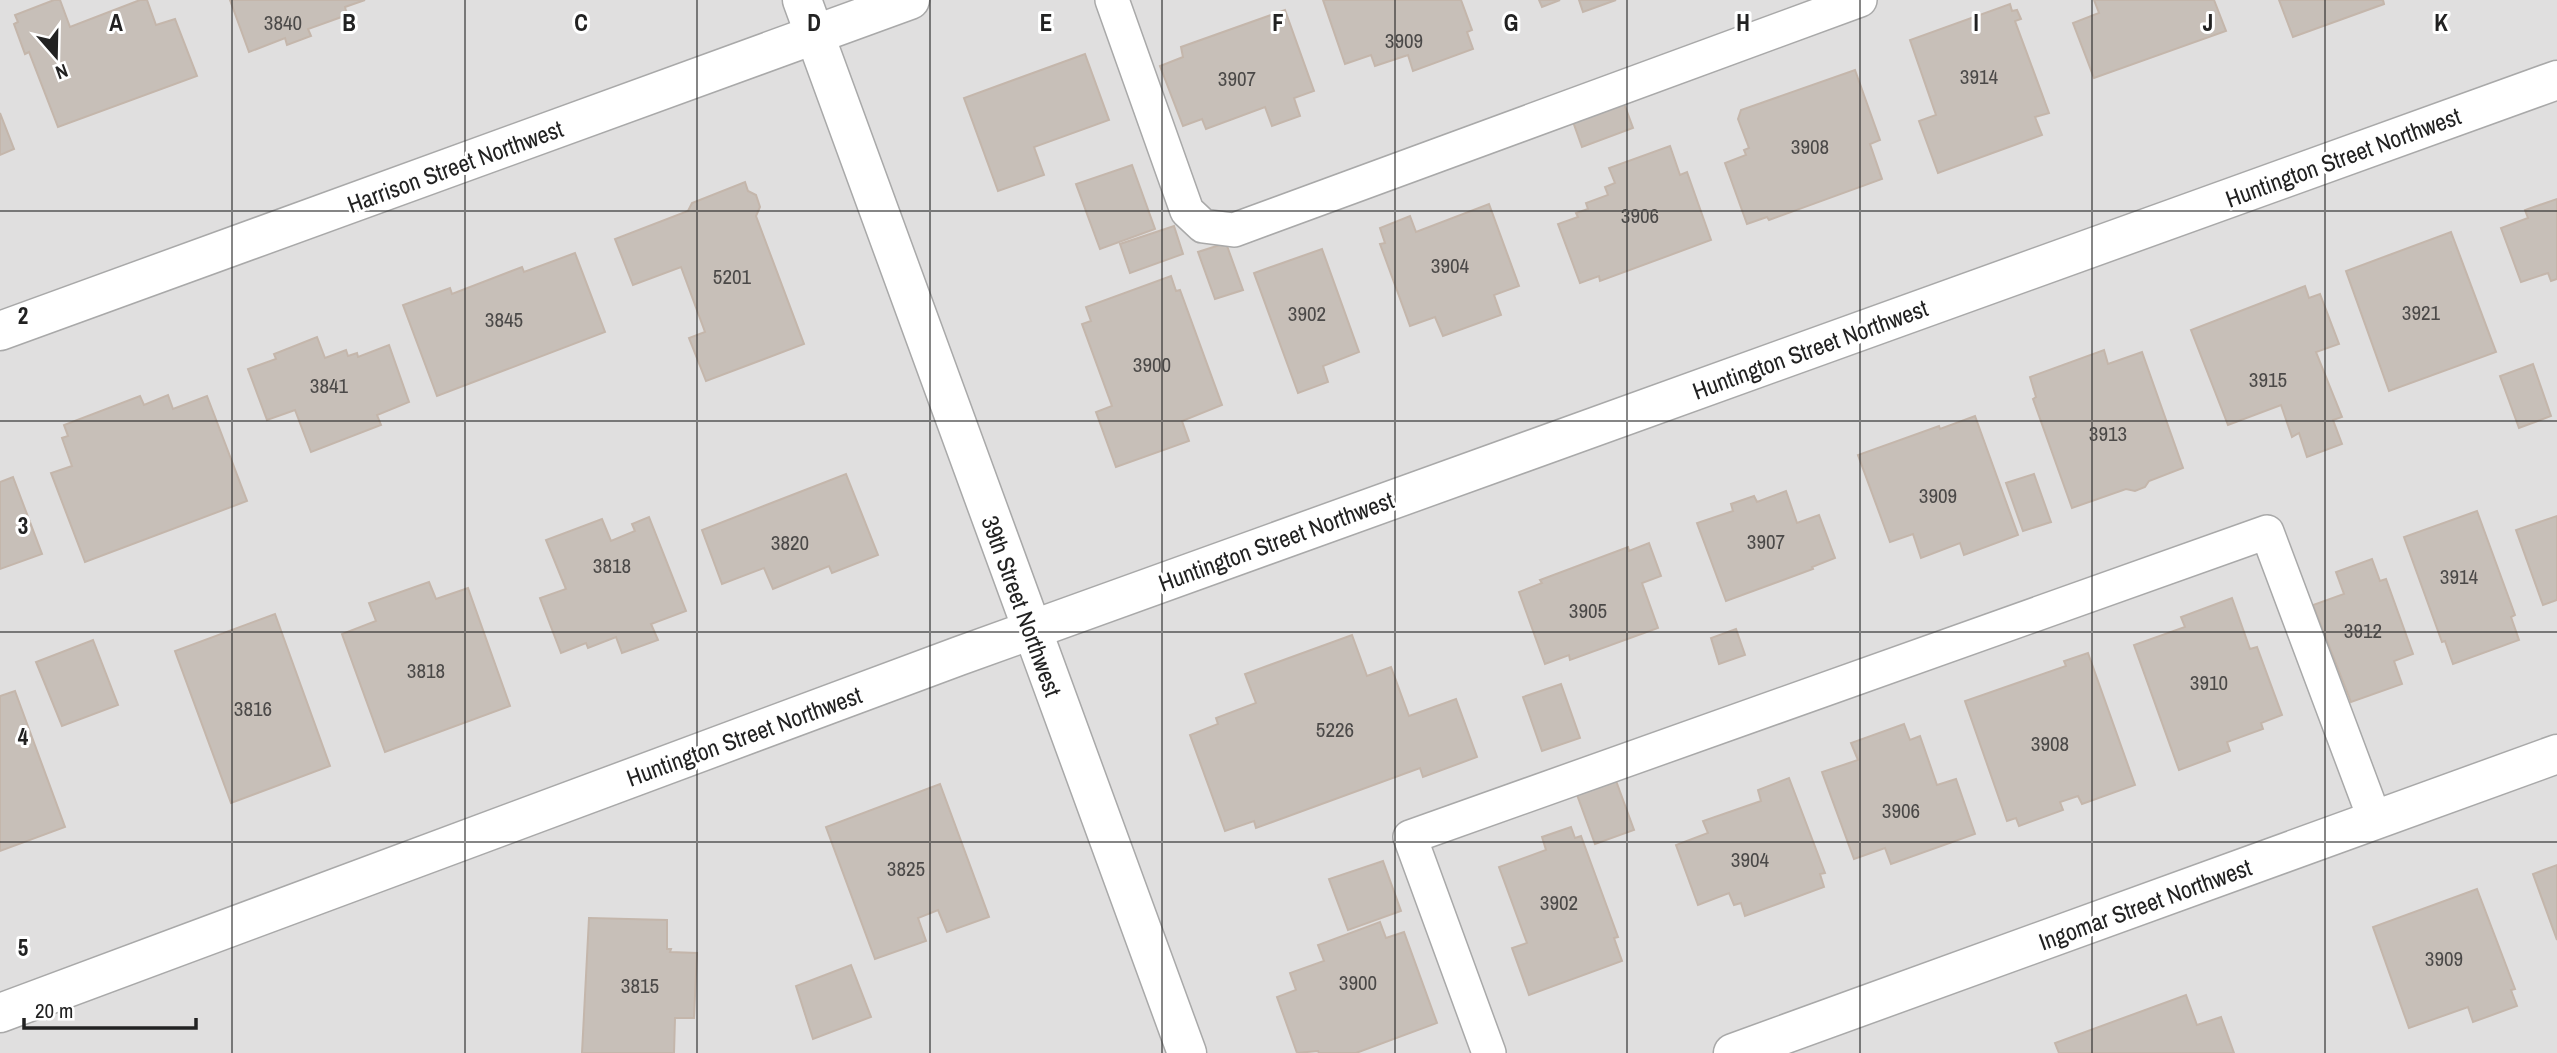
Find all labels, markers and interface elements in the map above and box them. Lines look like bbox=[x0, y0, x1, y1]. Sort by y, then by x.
text: A bbox=[109, 7, 123, 38]
text: B bbox=[342, 7, 356, 38]
text: C bbox=[574, 7, 588, 38]
text: D bbox=[807, 7, 821, 38]
text: E bbox=[1040, 7, 1052, 38]
text: F bbox=[1272, 7, 1284, 38]
text: G bbox=[1504, 7, 1518, 38]
text: H bbox=[1736, 7, 1750, 38]
text: I bbox=[1973, 7, 1979, 38]
text: J bbox=[2203, 7, 2213, 38]
text: K bbox=[2434, 7, 2448, 38]
house number: 3840 bbox=[264, 8, 302, 37]
north arrow bbox=[21, 21, 91, 91]
house number: 3909 bbox=[1385, 26, 1423, 55]
text: N bbox=[52, 58, 72, 86]
house number: 3914 bbox=[1960, 62, 1999, 91]
house number: 3907 bbox=[1218, 64, 1256, 93]
street label: Huntington Street Northwest bbox=[2221, 99, 2466, 215]
street label: Harrison Street Northwest bbox=[343, 112, 568, 220]
house number: 3908 bbox=[1791, 132, 1829, 161]
house number: 3906 bbox=[1621, 201, 1659, 230]
house number: 3904 bbox=[1431, 251, 1470, 280]
house number: 5201 bbox=[713, 262, 752, 291]
street label: Huntington Street Northwest bbox=[1688, 291, 1933, 407]
house number: 3921 bbox=[2402, 298, 2441, 327]
house number: 3902 bbox=[1288, 299, 1326, 328]
text: 2 bbox=[18, 300, 28, 331]
house number: 3845 bbox=[485, 305, 523, 334]
house number: 3900 bbox=[1133, 350, 1171, 379]
house number: 3915 bbox=[2249, 365, 2287, 394]
house number: 3841 bbox=[310, 371, 349, 400]
house number: 3913 bbox=[2089, 419, 2127, 448]
house number: 3909 bbox=[1919, 481, 1957, 510]
street label: Huntington Street Northwest bbox=[1154, 483, 1399, 599]
text: 3 bbox=[18, 510, 28, 541]
street label: 39th Street Northwest bbox=[974, 511, 1070, 701]
house number: 3907 bbox=[1747, 527, 1785, 556]
house number: 3820 bbox=[771, 528, 809, 557]
house number: 3818 bbox=[593, 551, 631, 580]
house number: 3914 bbox=[2440, 562, 2479, 591]
house number: 3905 bbox=[1569, 596, 1607, 625]
house number: 3912 bbox=[2344, 616, 2382, 645]
house number: 3818 bbox=[407, 656, 445, 685]
house number: 3910 bbox=[2190, 668, 2228, 697]
street label: Huntington Street Northwest bbox=[622, 678, 867, 794]
house number: 3816 bbox=[234, 694, 272, 723]
house number: 5226 bbox=[1316, 715, 1354, 744]
text: 4 bbox=[18, 721, 29, 752]
house number: 3908 bbox=[2031, 729, 2069, 758]
house number: 3906 bbox=[1882, 796, 1920, 825]
house number: 3904 bbox=[1731, 845, 1770, 874]
street label: Ingomar Street Northwest bbox=[2034, 850, 2256, 957]
house number: 3825 bbox=[887, 854, 925, 883]
house number: 3902 bbox=[1540, 888, 1578, 917]
text: 5 bbox=[18, 932, 28, 963]
house number: 3909 bbox=[2425, 944, 2463, 973]
house number: 3900 bbox=[1339, 968, 1377, 997]
house number: 3815 bbox=[621, 971, 659, 1000]
scale bar bbox=[24, 986, 196, 1030]
text: 20 m bbox=[35, 996, 73, 1025]

